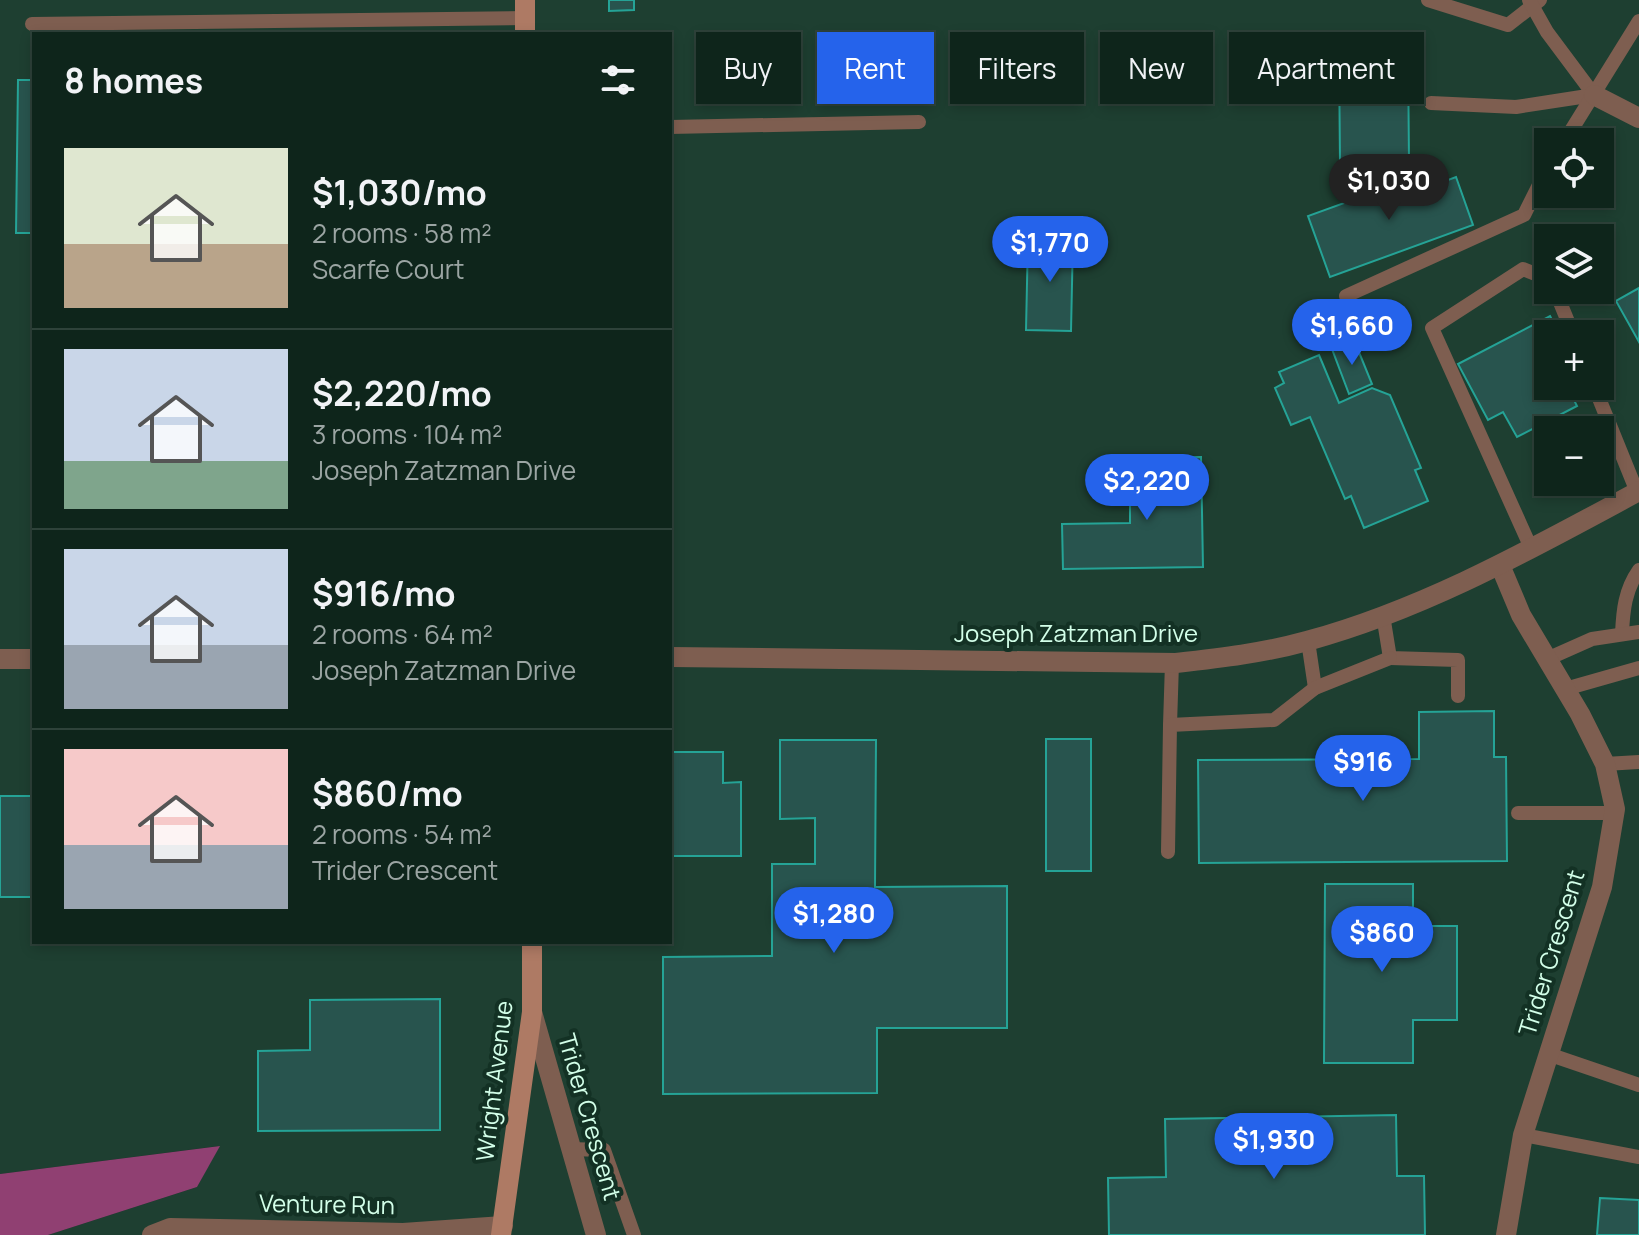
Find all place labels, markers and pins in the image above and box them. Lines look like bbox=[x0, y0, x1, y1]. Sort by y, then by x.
pin: $1,030 bbox=[1324, 154, 1454, 222]
pin: $1,770 bbox=[985, 216, 1115, 284]
pin: $1,660 bbox=[1287, 299, 1417, 367]
pin: $2,220 bbox=[1082, 454, 1212, 522]
pin: $916 bbox=[1316, 735, 1410, 803]
pin: $1,280 bbox=[769, 887, 899, 955]
pin: $860 bbox=[1335, 906, 1429, 974]
pin: $1,930 bbox=[1209, 1113, 1339, 1181]

